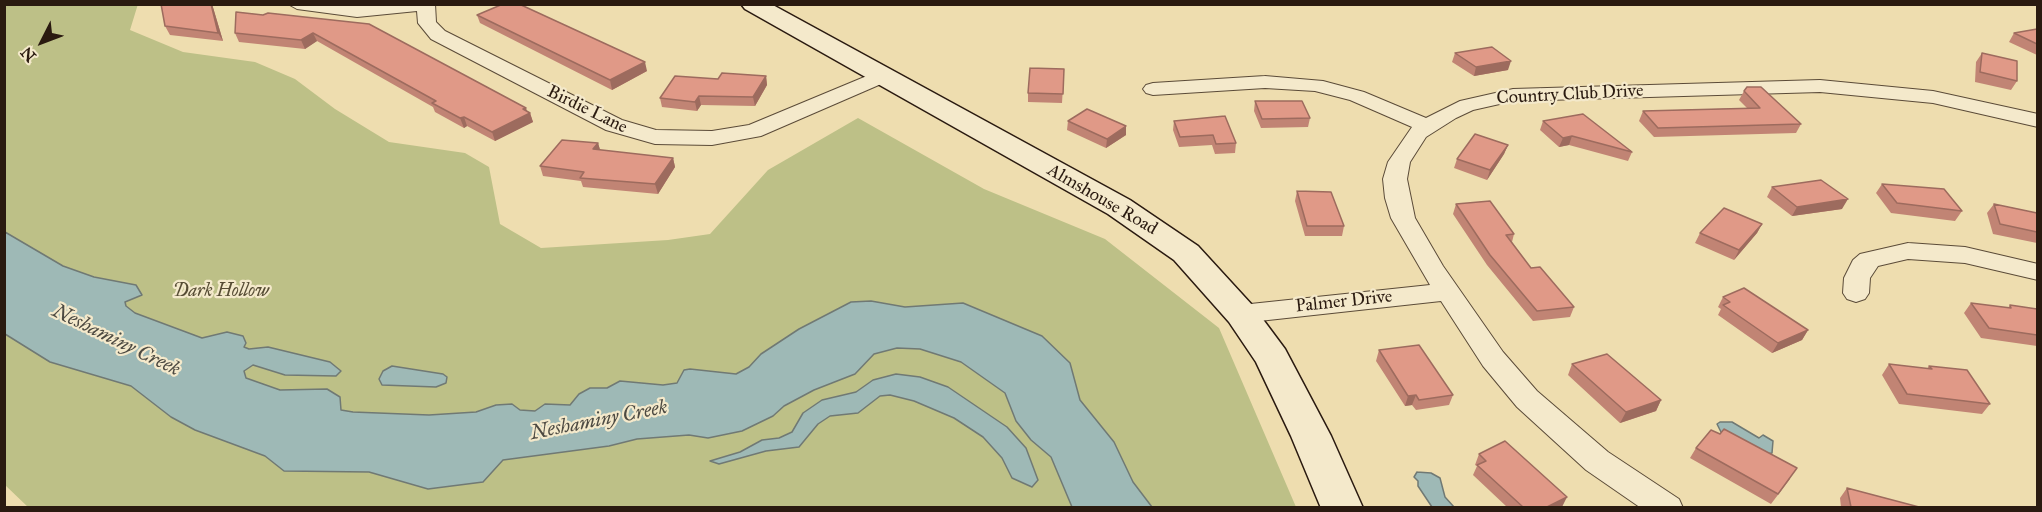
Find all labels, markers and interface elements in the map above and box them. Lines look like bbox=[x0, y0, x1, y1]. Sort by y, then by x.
north arrow bbox=[12, 12, 72, 72]
text: N bbox=[17, 43, 40, 66]
street label: Country Club Drive bbox=[1496, 80, 1644, 110]
street label: Birdie Lane bbox=[543, 81, 631, 139]
street label: Almshouse Road bbox=[1043, 160, 1161, 240]
park label: Dark Hollow bbox=[173, 281, 269, 303]
street label: Palmer Drive bbox=[1295, 286, 1393, 318]
water label: Neshaminy Creek bbox=[48, 300, 184, 382]
water label: Neshaminy Creek bbox=[528, 396, 670, 446]

